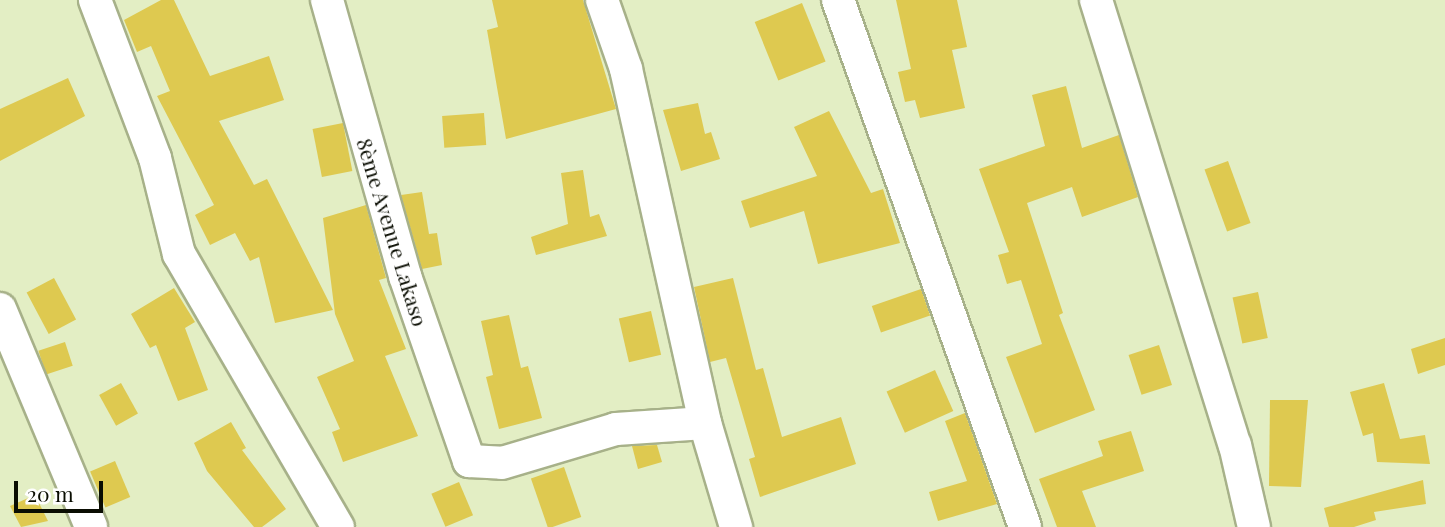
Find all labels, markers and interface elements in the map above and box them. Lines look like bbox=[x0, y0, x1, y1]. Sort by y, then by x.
street label: 8ème Avenue Lakaso bbox=[352, 135, 434, 329]
scale bar bbox=[18, 468, 107, 512]
text: 20 m bbox=[27, 479, 74, 507]

